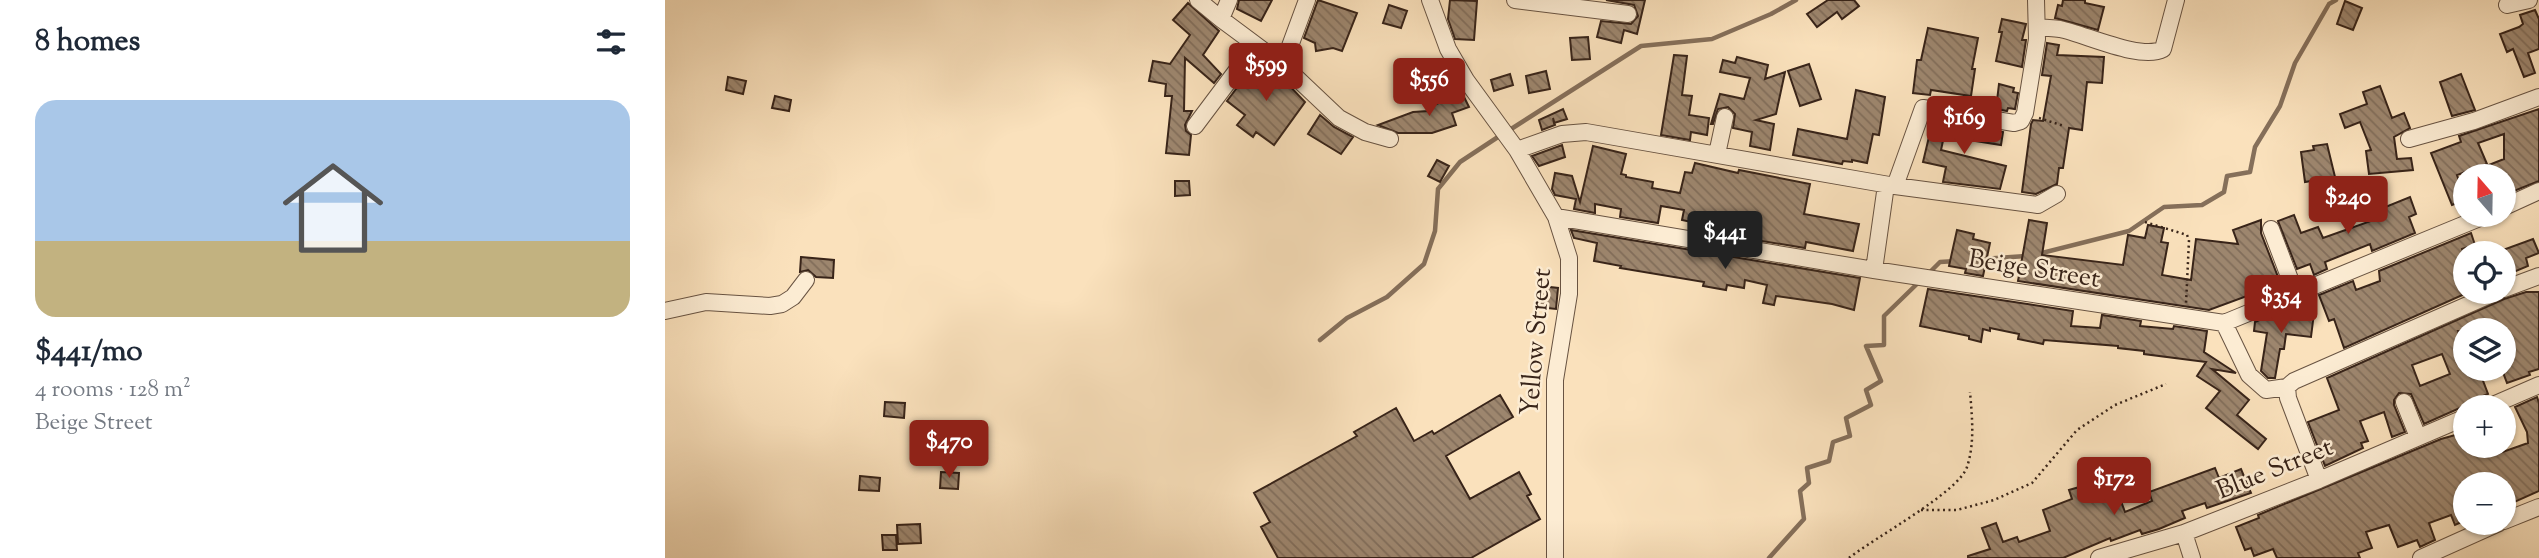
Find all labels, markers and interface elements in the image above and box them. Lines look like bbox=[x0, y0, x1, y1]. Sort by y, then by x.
text: 8 homes bbox=[35, 21, 140, 64]
icon: filters bbox=[592, 23, 630, 61]
pin: $599 bbox=[1225, 43, 1307, 103]
text: $599 bbox=[1245, 49, 1287, 82]
pin: $556 bbox=[1388, 58, 1470, 118]
text: $556 bbox=[1409, 64, 1449, 97]
pin: $169 bbox=[1923, 96, 2005, 156]
text: $169 bbox=[1943, 102, 1985, 135]
icon: home bbox=[270, 145, 396, 271]
north arrow bbox=[2453, 164, 2517, 228]
map controls bbox=[2453, 164, 2516, 535]
pin: $240 bbox=[2307, 176, 2389, 236]
text: $240 bbox=[2325, 182, 2371, 215]
pin: $441 bbox=[1684, 212, 1766, 271]
text: $441 bbox=[1703, 217, 1747, 250]
street label: Beige Street bbox=[1965, 241, 2103, 299]
button: locate bbox=[2453, 241, 2516, 304]
street label: Yellow Street bbox=[1512, 267, 1562, 417]
pin: $354 bbox=[2240, 276, 2322, 335]
text: $354 bbox=[2260, 281, 2302, 314]
button: layers bbox=[2453, 318, 2516, 381]
text: $441/mo bbox=[35, 331, 143, 374]
text: 4 rooms · 128 m² bbox=[35, 374, 191, 407]
button: + bbox=[2453, 395, 2516, 458]
text: Beige Street bbox=[35, 407, 153, 440]
pin: $470 bbox=[908, 420, 990, 480]
text: $470 bbox=[925, 426, 973, 459]
street label: Blue Street bbox=[2211, 430, 2339, 510]
pin: $172 bbox=[2073, 458, 2155, 517]
text: $172 bbox=[2093, 463, 2135, 496]
button: − bbox=[2453, 472, 2516, 535]

